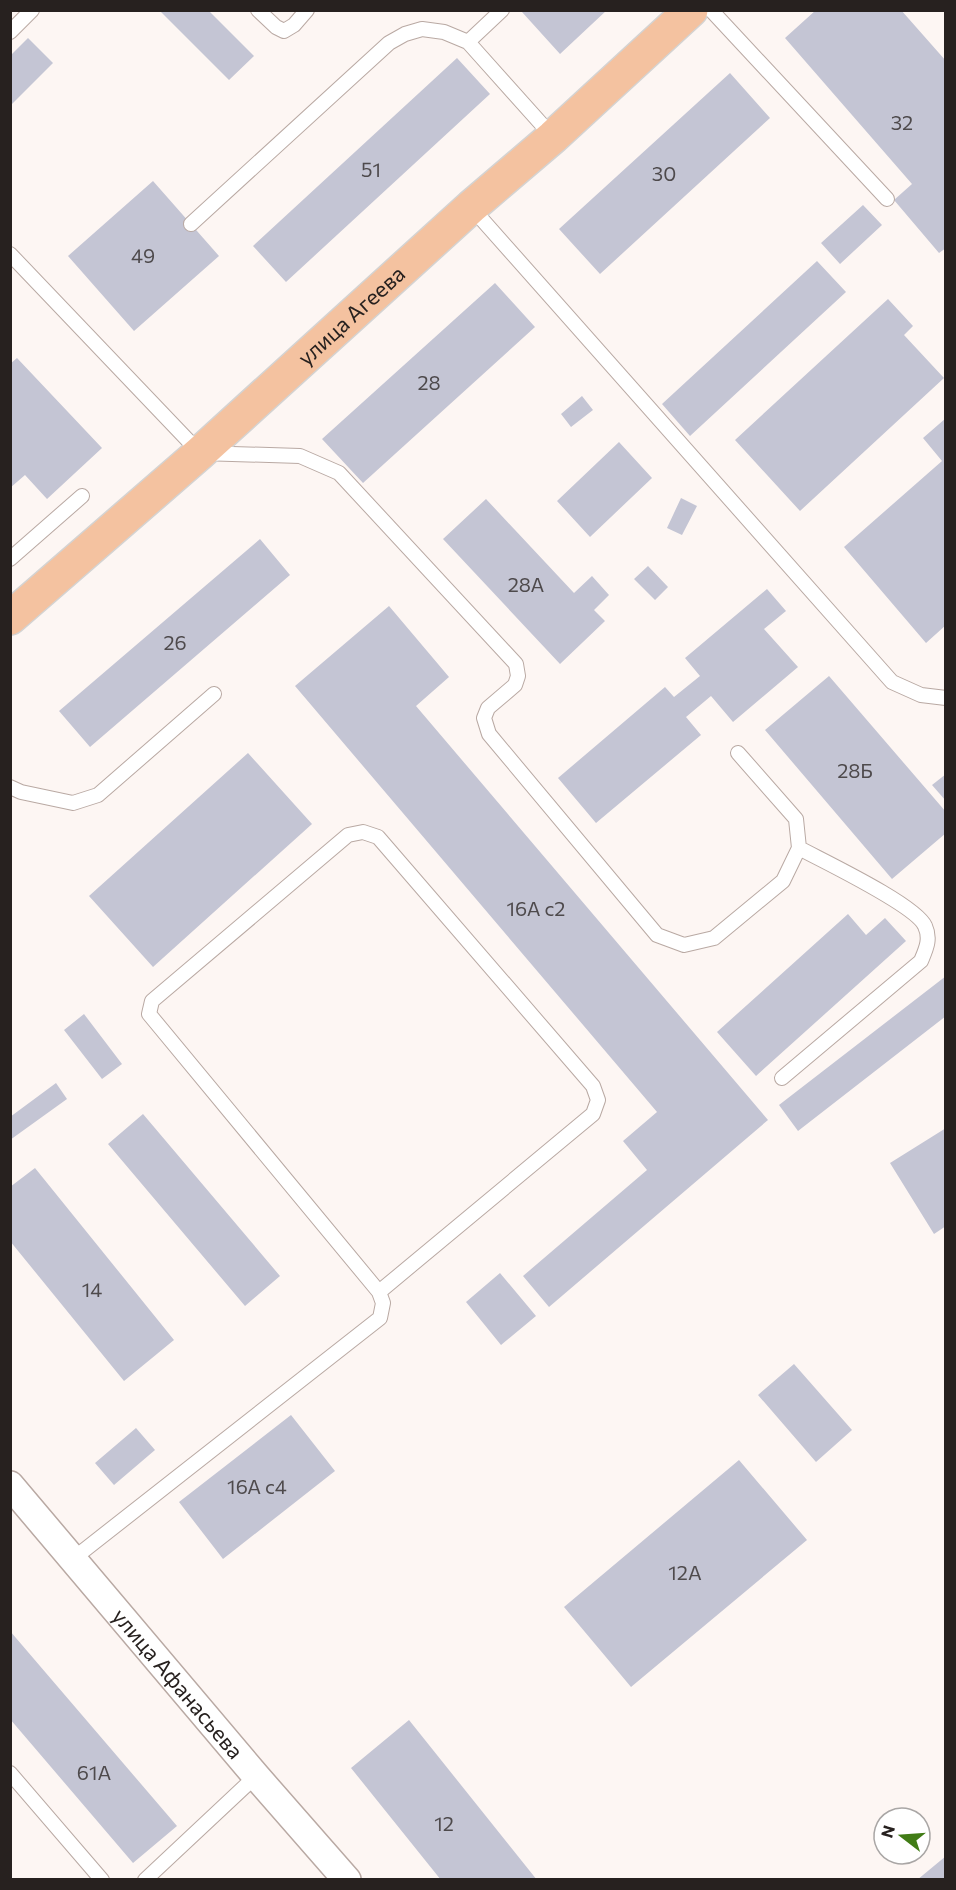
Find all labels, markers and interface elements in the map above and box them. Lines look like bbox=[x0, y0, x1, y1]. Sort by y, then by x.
house number: 32 bbox=[891, 110, 913, 134]
house number: 51 bbox=[361, 157, 381, 181]
house number: 30 bbox=[652, 161, 676, 185]
house number: 49 bbox=[131, 243, 155, 267]
street label: улица Агеева bbox=[292, 260, 410, 371]
house number: 28 bbox=[417, 370, 441, 394]
house number: 28А bbox=[508, 572, 544, 596]
house number: 26 bbox=[163, 630, 187, 654]
house number: 28Б bbox=[837, 758, 873, 782]
house number: 16А с2 bbox=[507, 896, 565, 920]
house number: 14 bbox=[82, 1277, 102, 1301]
house number: 16А с4 bbox=[227, 1474, 287, 1498]
house number: 12А bbox=[668, 1560, 702, 1584]
street label: улица Афанасьева bbox=[107, 1602, 249, 1764]
house number: 61А bbox=[77, 1760, 111, 1784]
north arrow bbox=[872, 1806, 932, 1866]
house number: 12 bbox=[434, 1811, 454, 1835]
text: N bbox=[876, 1823, 898, 1840]

